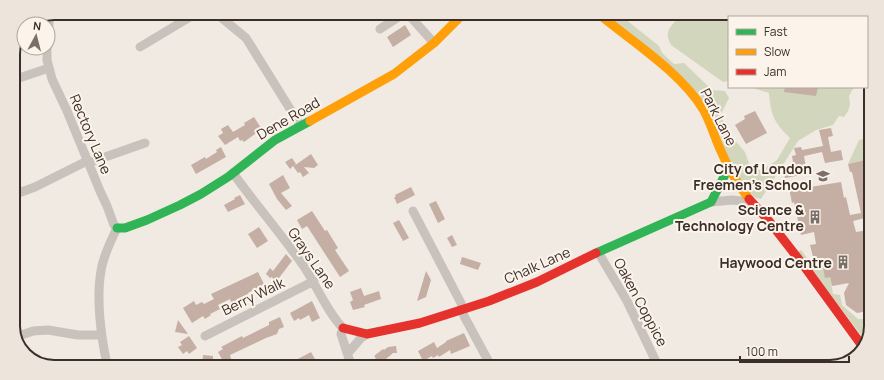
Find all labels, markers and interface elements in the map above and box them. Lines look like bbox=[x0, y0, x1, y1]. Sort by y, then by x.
north arrow bbox=[16, 16, 56, 56]
legend bbox=[728, 16, 868, 88]
text: N bbox=[32, 18, 42, 34]
text: Fast bbox=[764, 23, 788, 40]
text: Slow bbox=[764, 43, 790, 60]
text: Jam bbox=[764, 63, 786, 80]
street label: Park Lane bbox=[696, 85, 742, 149]
street label: Rectory Lane bbox=[66, 91, 116, 177]
street label: Dene Road bbox=[253, 92, 323, 144]
place label: City of London Freemen's School bbox=[693, 159, 812, 194]
school or university icon: City of London Freemen's School bbox=[815, 168, 831, 184]
place label: Science & Technology Centre bbox=[675, 200, 805, 235]
building icon: Science & Technology Centre bbox=[807, 209, 823, 225]
street label: Grays Lane bbox=[284, 224, 340, 292]
street label: Chalk Lane bbox=[501, 242, 573, 288]
place label: Haywood Centre bbox=[719, 253, 832, 272]
street label: Oaken Coppice bbox=[610, 254, 672, 350]
building icon: Haywood Centre bbox=[835, 254, 851, 270]
street label: Berry Walk bbox=[219, 272, 288, 319]
scale bar bbox=[740, 338, 849, 364]
text: 100 m bbox=[746, 343, 778, 360]

